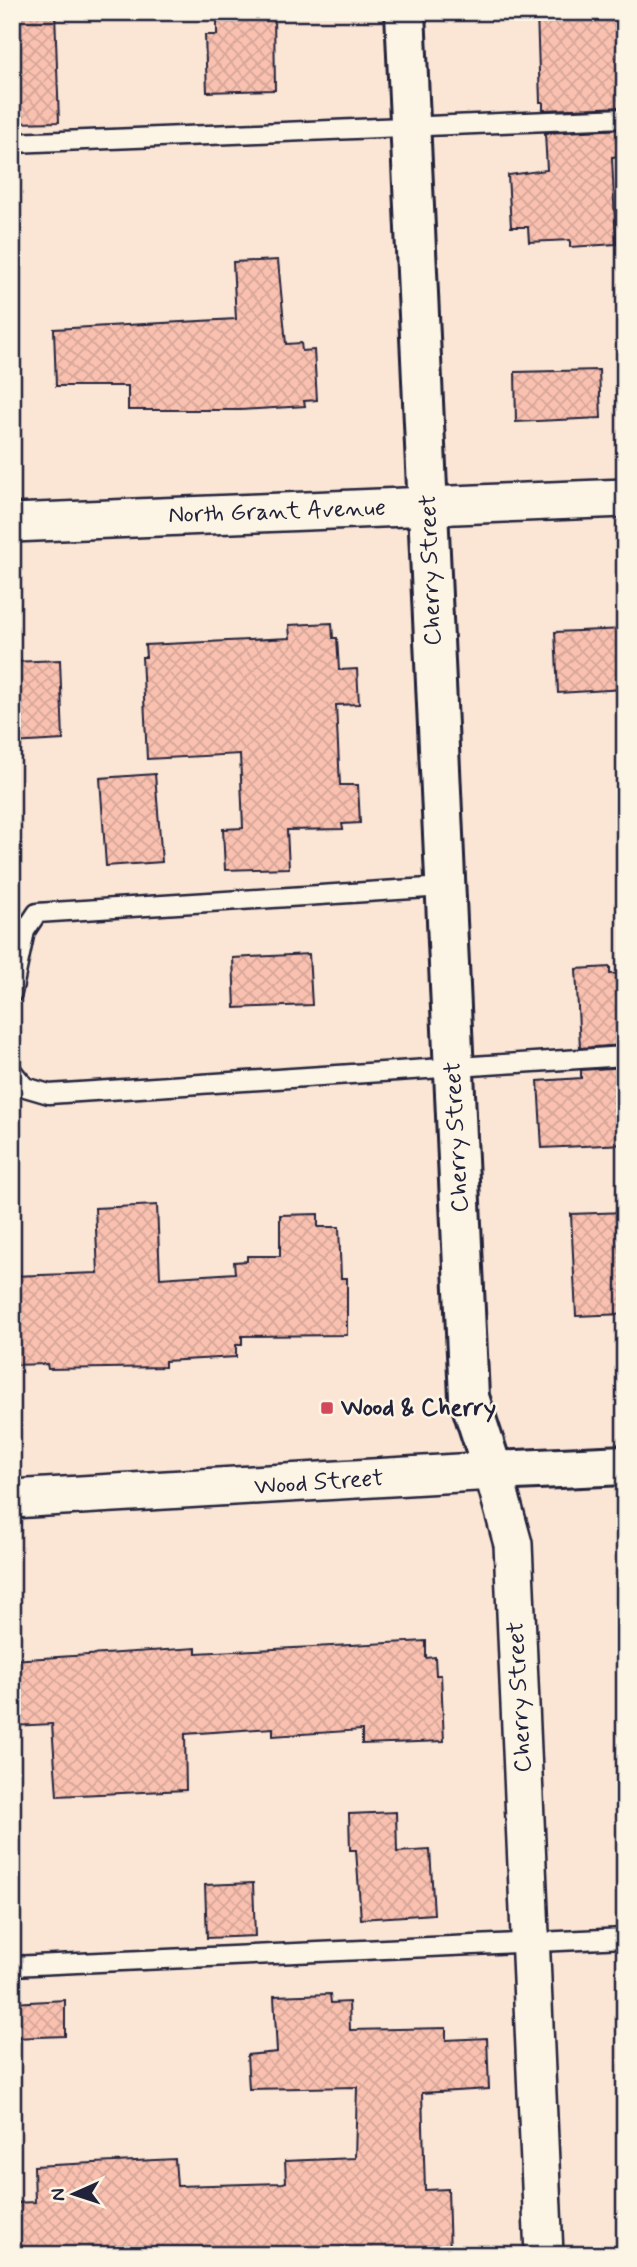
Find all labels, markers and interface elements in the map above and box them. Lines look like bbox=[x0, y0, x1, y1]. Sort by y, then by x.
street label: North Grant Avenue bbox=[168, 493, 386, 531]
street label: Cherry Street bbox=[413, 494, 449, 646]
street label: Cherry Street bbox=[438, 1061, 476, 1213]
place label: Wood & Cherry bbox=[340, 1393, 496, 1424]
marker: Wood & Cherry bbox=[319, 1400, 335, 1416]
street label: Wood Street bbox=[253, 1463, 385, 1503]
street label: Cherry Street bbox=[501, 1621, 539, 1773]
north arrow bbox=[38, 2158, 108, 2228]
text: N bbox=[46, 2188, 71, 2202]

